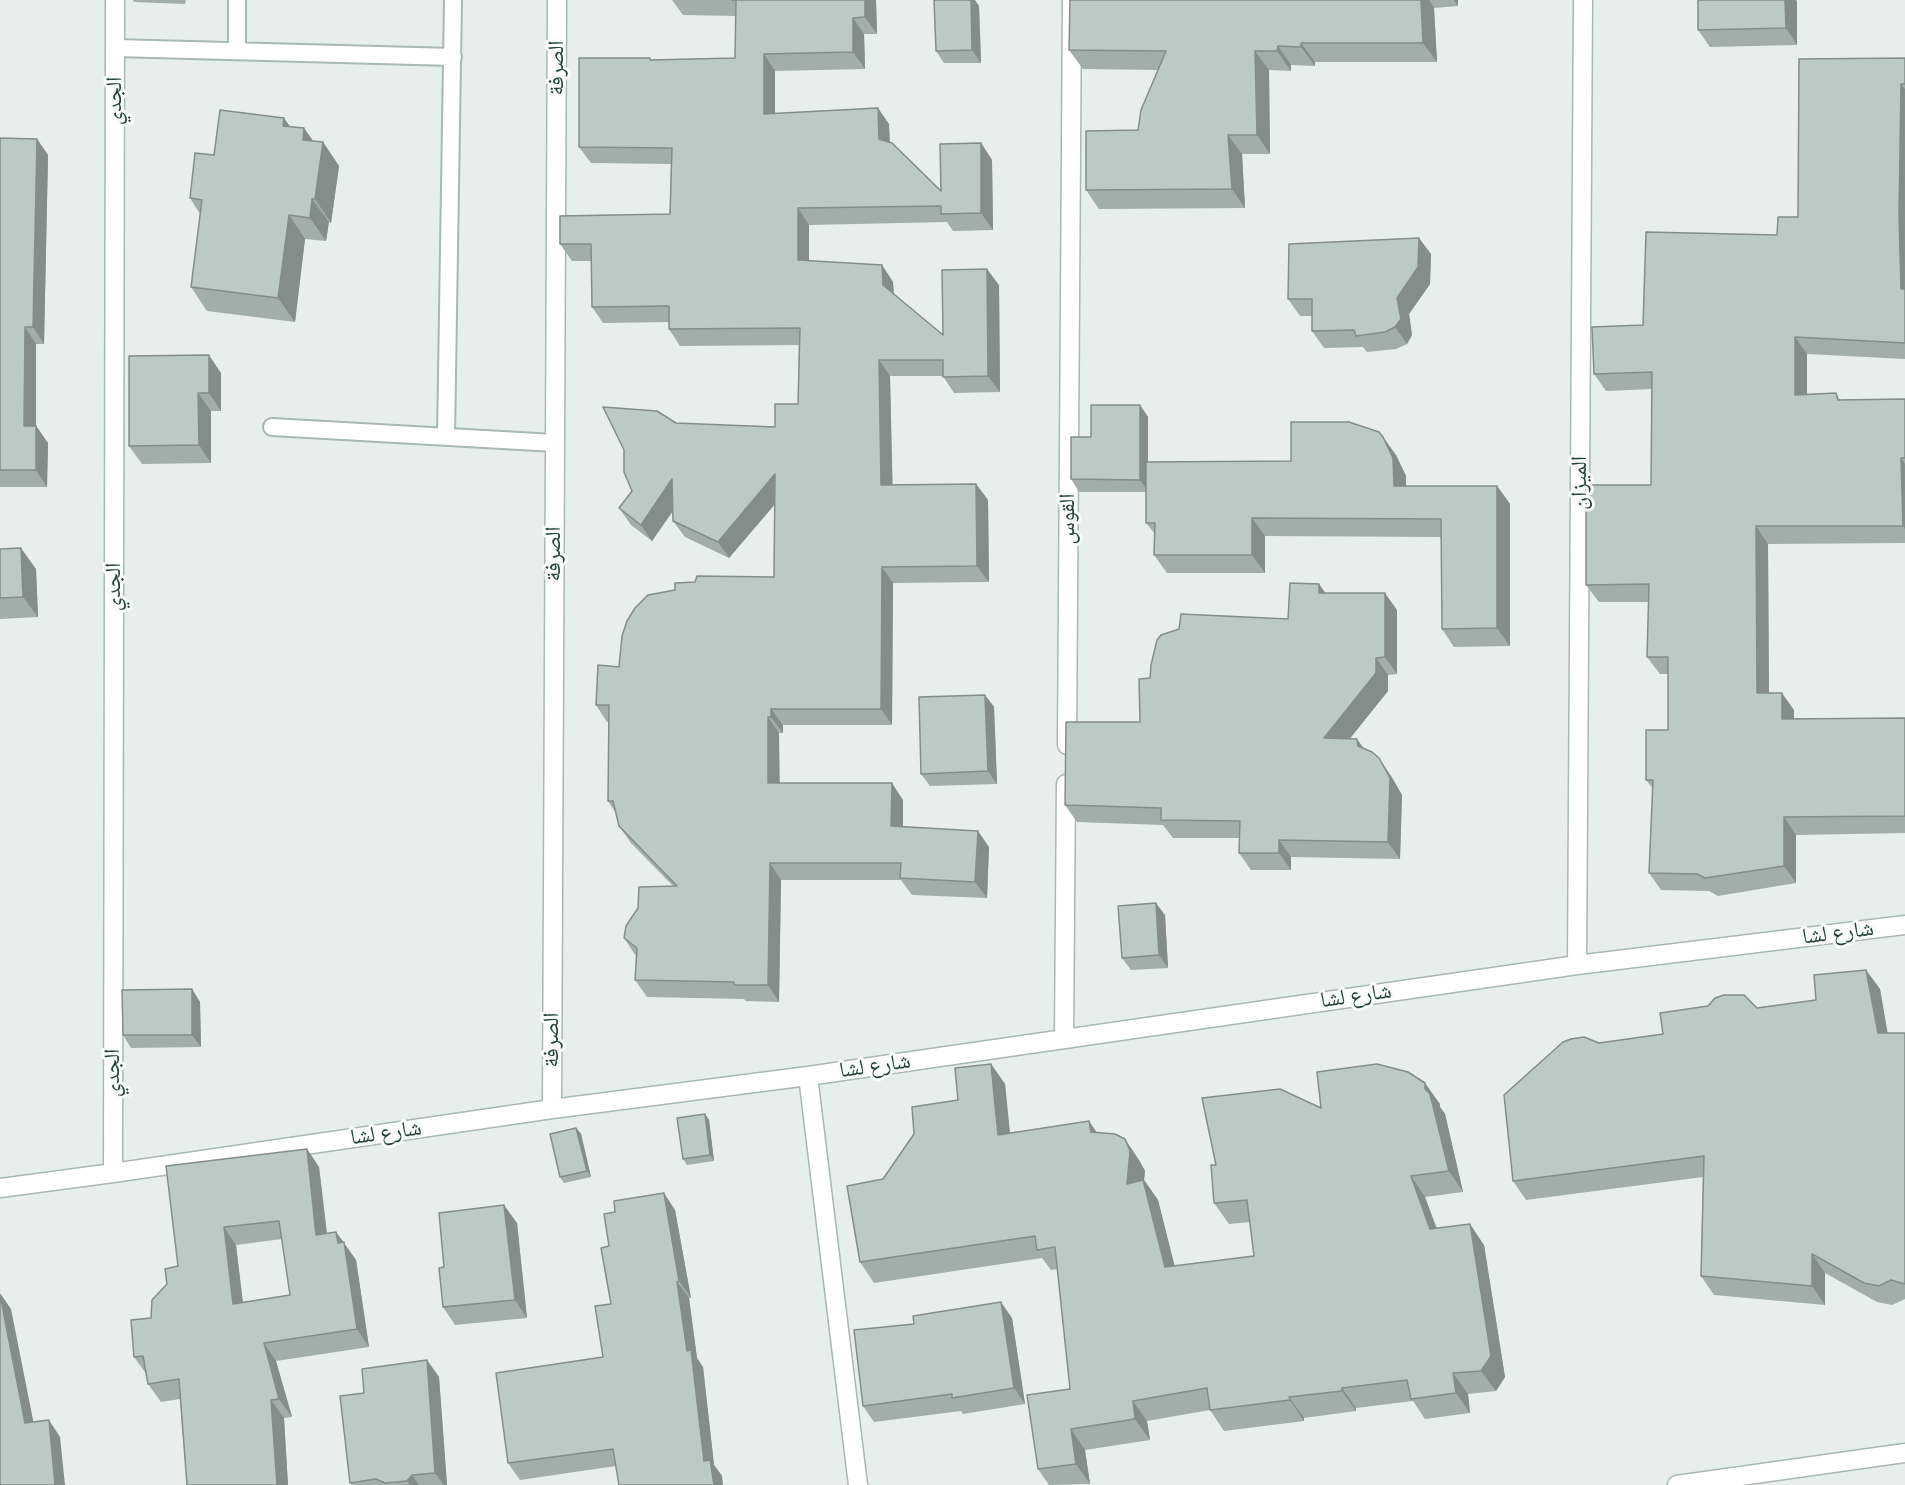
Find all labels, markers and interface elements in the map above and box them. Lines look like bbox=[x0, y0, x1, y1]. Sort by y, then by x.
street label: الصرفة bbox=[544, 40, 570, 96]
street label: الجدي bbox=[102, 77, 128, 125]
street label: الميزان bbox=[1567, 456, 1593, 510]
street label: القوس bbox=[1055, 494, 1081, 544]
street label: الصرفة bbox=[541, 526, 567, 582]
street label: الجدي bbox=[101, 563, 127, 611]
street label: شارع لشا bbox=[1801, 916, 1875, 950]
street label: شارع لشا bbox=[1319, 978, 1393, 1014]
street label: الصرفة bbox=[539, 1012, 565, 1068]
street label: شارع لشا bbox=[838, 1048, 912, 1084]
street label: الجدي bbox=[100, 1049, 126, 1097]
street label: شارع لشا bbox=[349, 1115, 423, 1151]

